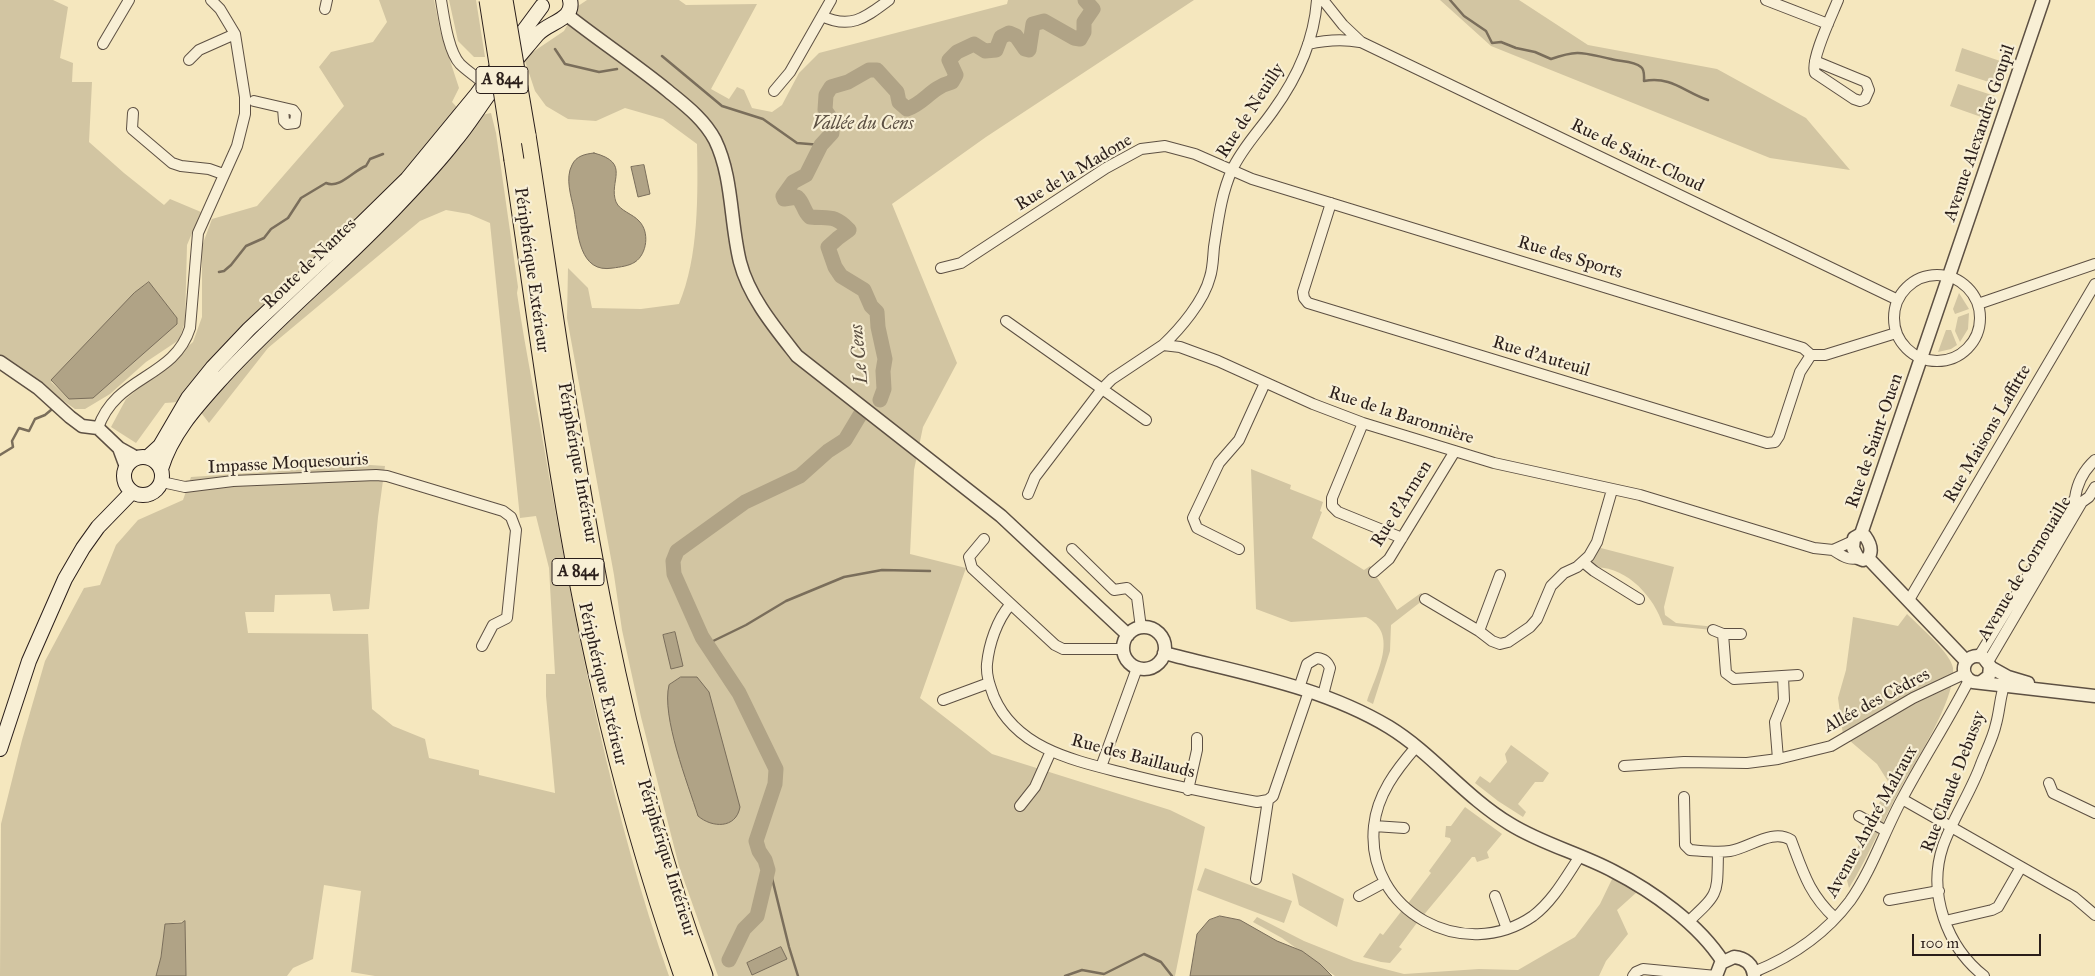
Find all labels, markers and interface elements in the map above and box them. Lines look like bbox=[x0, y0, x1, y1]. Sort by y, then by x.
street label: Avenue Alexandre Goupil bbox=[1940, 42, 2020, 224]
street label: Rue de Neuilly bbox=[1212, 60, 1290, 162]
road number: A 844 bbox=[476, 66, 528, 94]
park label: Vallée du Cens bbox=[812, 114, 914, 136]
street label: Rue de Saint-Cloud bbox=[1567, 114, 1707, 198]
street label: Rue de la Madone bbox=[1012, 130, 1136, 216]
street label: Périphérique Extérieur bbox=[509, 186, 553, 354]
street label: Route de Nantes bbox=[259, 214, 361, 314]
street label: Rue des Sports bbox=[1515, 232, 1625, 284]
water label: Le Cens bbox=[846, 323, 874, 385]
street label: Rue d'Auteuil bbox=[1490, 332, 1592, 382]
street label: Rue Maisons Laffitte bbox=[1940, 361, 2036, 507]
street label: Rue de Saint-Ouen bbox=[1842, 371, 1908, 511]
street label: Périphérique Intérieur bbox=[552, 381, 602, 545]
street label: Rue de la Baronnière bbox=[1326, 382, 1476, 450]
street label: Impasse Moquesouris bbox=[207, 449, 369, 479]
street label: Rue d'Armen bbox=[1367, 457, 1437, 551]
street label: Avenue de Cornouaille bbox=[1973, 493, 2077, 645]
road number: A 844 bbox=[552, 558, 604, 586]
street label: Périphérique Extérieur bbox=[573, 600, 631, 768]
street label: Allée des Cèdres bbox=[1820, 664, 1934, 738]
street label: Rue Claude Debussy bbox=[1917, 708, 1991, 856]
street label: Rue des Baillauds bbox=[1069, 730, 1197, 784]
street label: Avenue André Malraux bbox=[1821, 743, 1923, 901]
street label: Périphérique Intérieur bbox=[632, 777, 700, 939]
scale bar bbox=[1915, 924, 2044, 956]
text: 100 m bbox=[1920, 934, 1959, 952]

